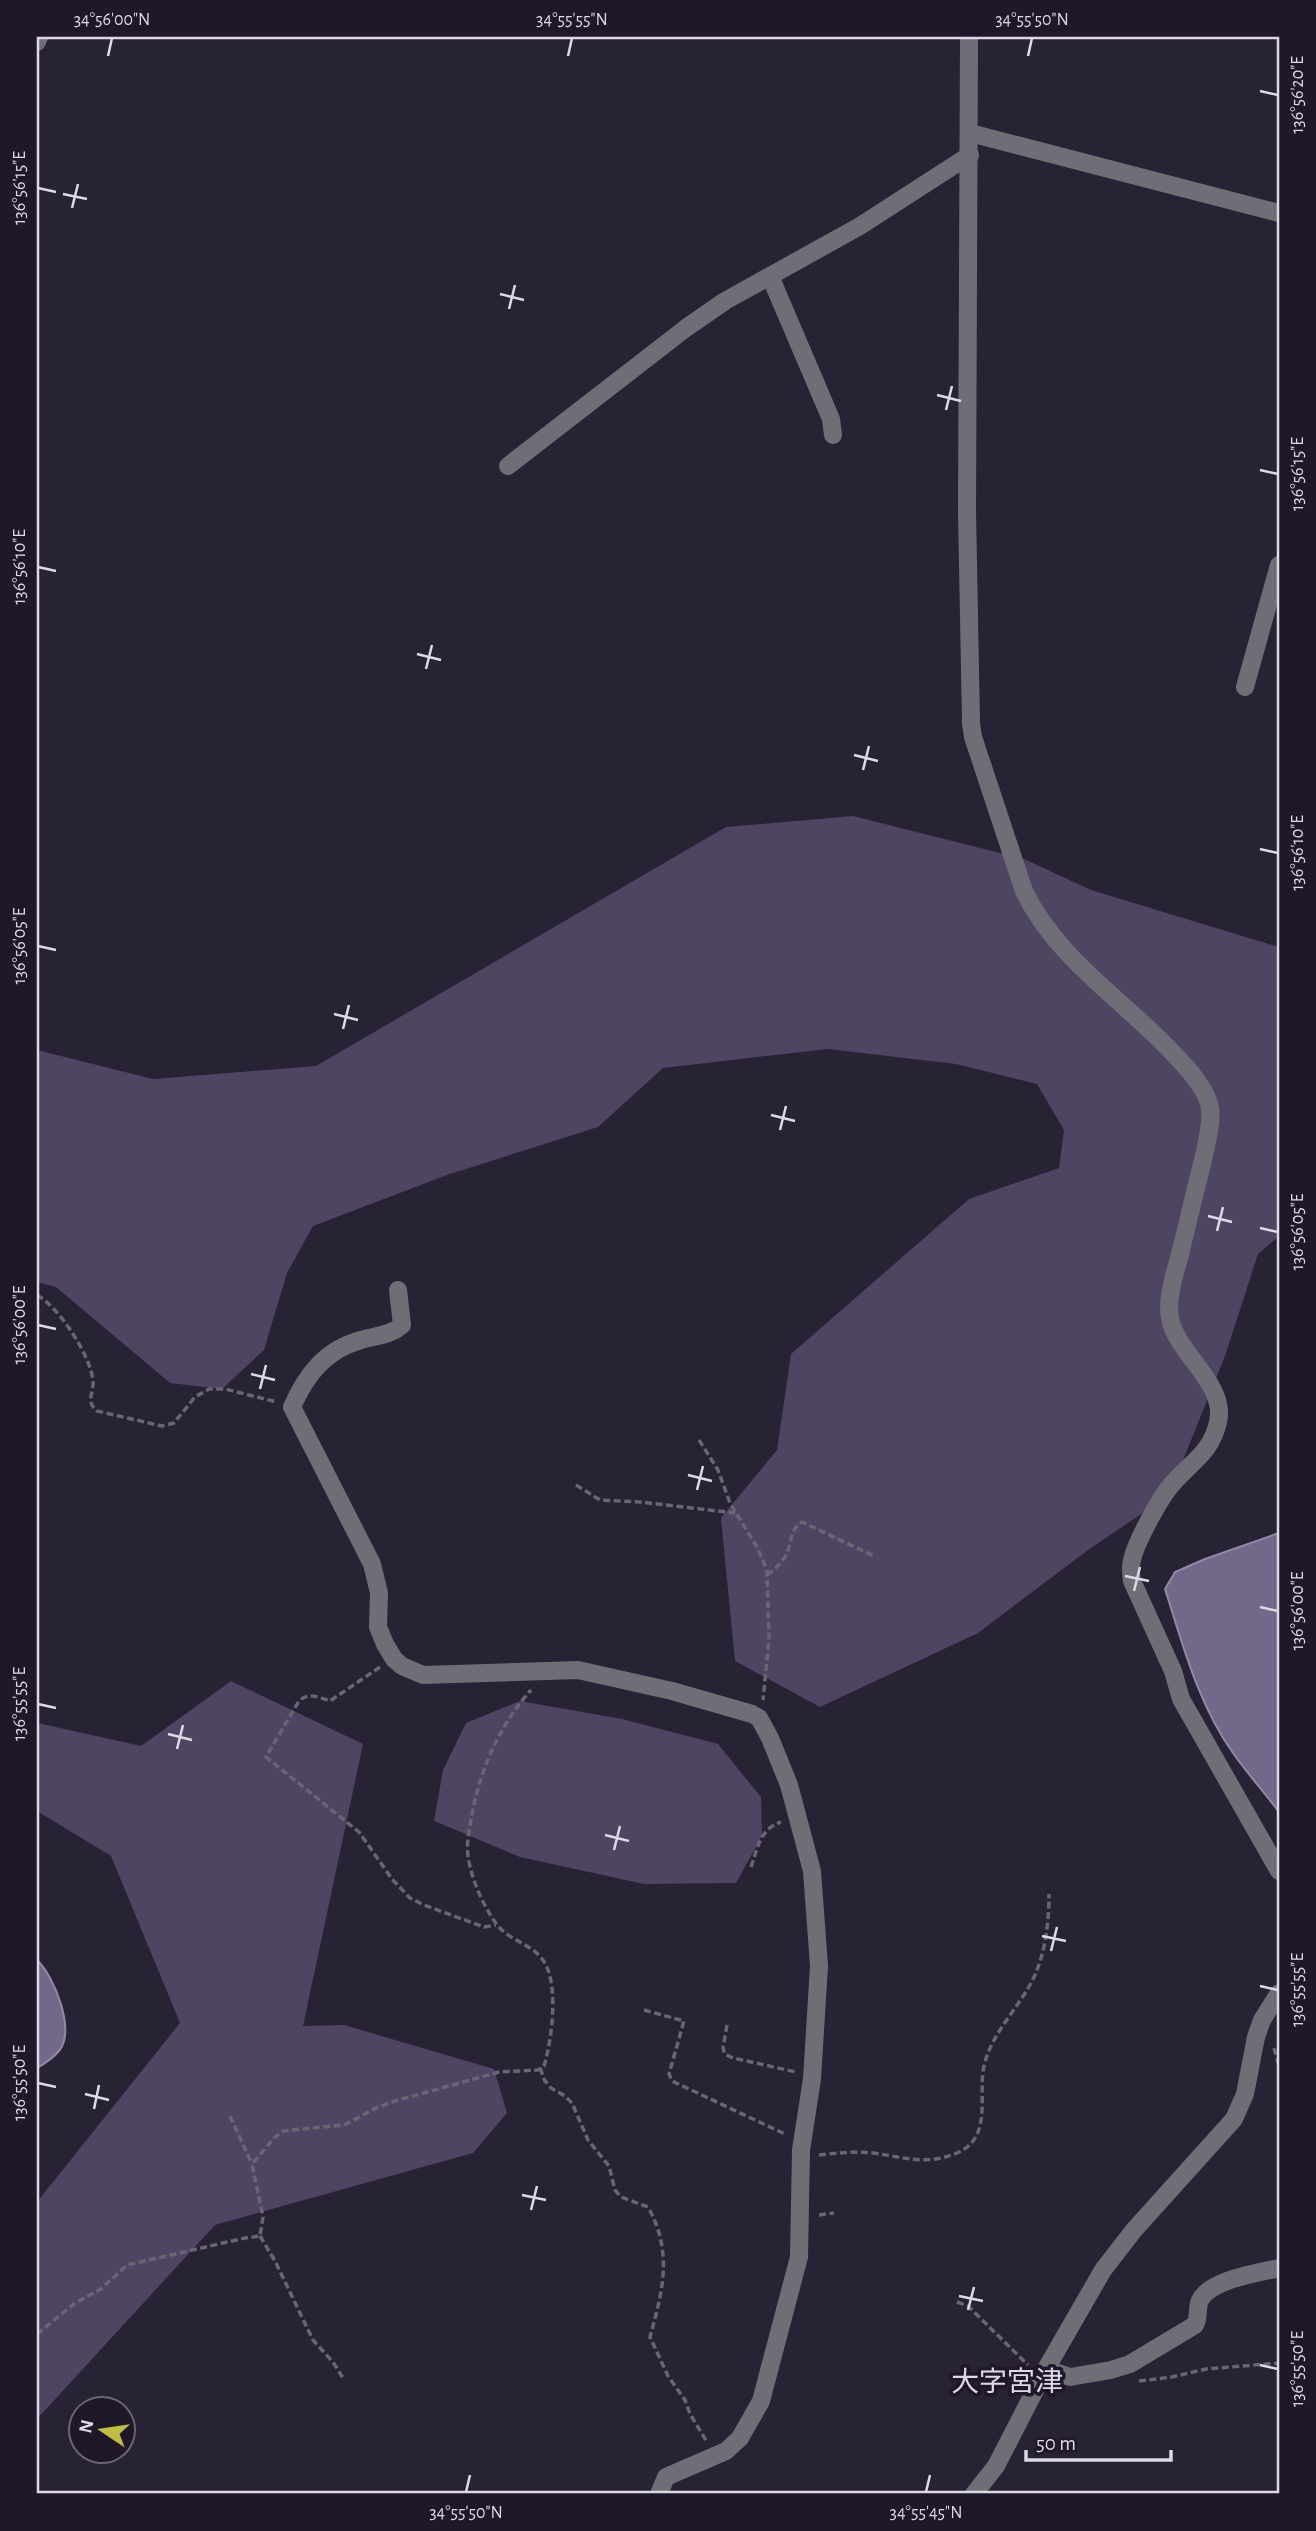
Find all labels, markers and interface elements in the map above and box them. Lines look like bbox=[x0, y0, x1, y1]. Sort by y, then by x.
text: 34°56'00"N bbox=[74, 11, 150, 29]
text: 34°55'55"N bbox=[536, 11, 608, 29]
text: 34°55'50"N bbox=[995, 11, 1069, 29]
text: 136°56'20"E bbox=[1289, 56, 1307, 134]
text: 136°56'15"E bbox=[11, 151, 29, 225]
text: 136°56'15"E bbox=[1289, 437, 1307, 511]
text: 136°56'10"E bbox=[11, 529, 29, 605]
text: 136°56'10"E bbox=[1289, 815, 1307, 891]
text: 136°56'05"E bbox=[11, 907, 29, 985]
text: 136°56'05"E bbox=[1289, 1193, 1307, 1271]
text: 136°56'00"E bbox=[11, 1285, 29, 1365]
text: 136°56'00"E bbox=[1289, 1571, 1307, 1651]
text: 136°55'55"E bbox=[11, 1667, 29, 1741]
text: 136°55'55"E bbox=[1289, 1953, 1307, 2027]
text: 136°55'50"E bbox=[11, 2045, 29, 2121]
text: 136°55'50"E bbox=[1289, 2331, 1307, 2407]
district label: 大字宮津 bbox=[951, 2367, 1063, 2397]
north arrow bbox=[66, 2394, 136, 2464]
text: N bbox=[76, 2418, 98, 2435]
scale bar bbox=[1026, 2419, 1171, 2463]
text: 50 m bbox=[1036, 2433, 1076, 2454]
text: 34°55'50"N bbox=[429, 2504, 503, 2522]
text: 34°55'45"N bbox=[890, 2504, 962, 2522]

